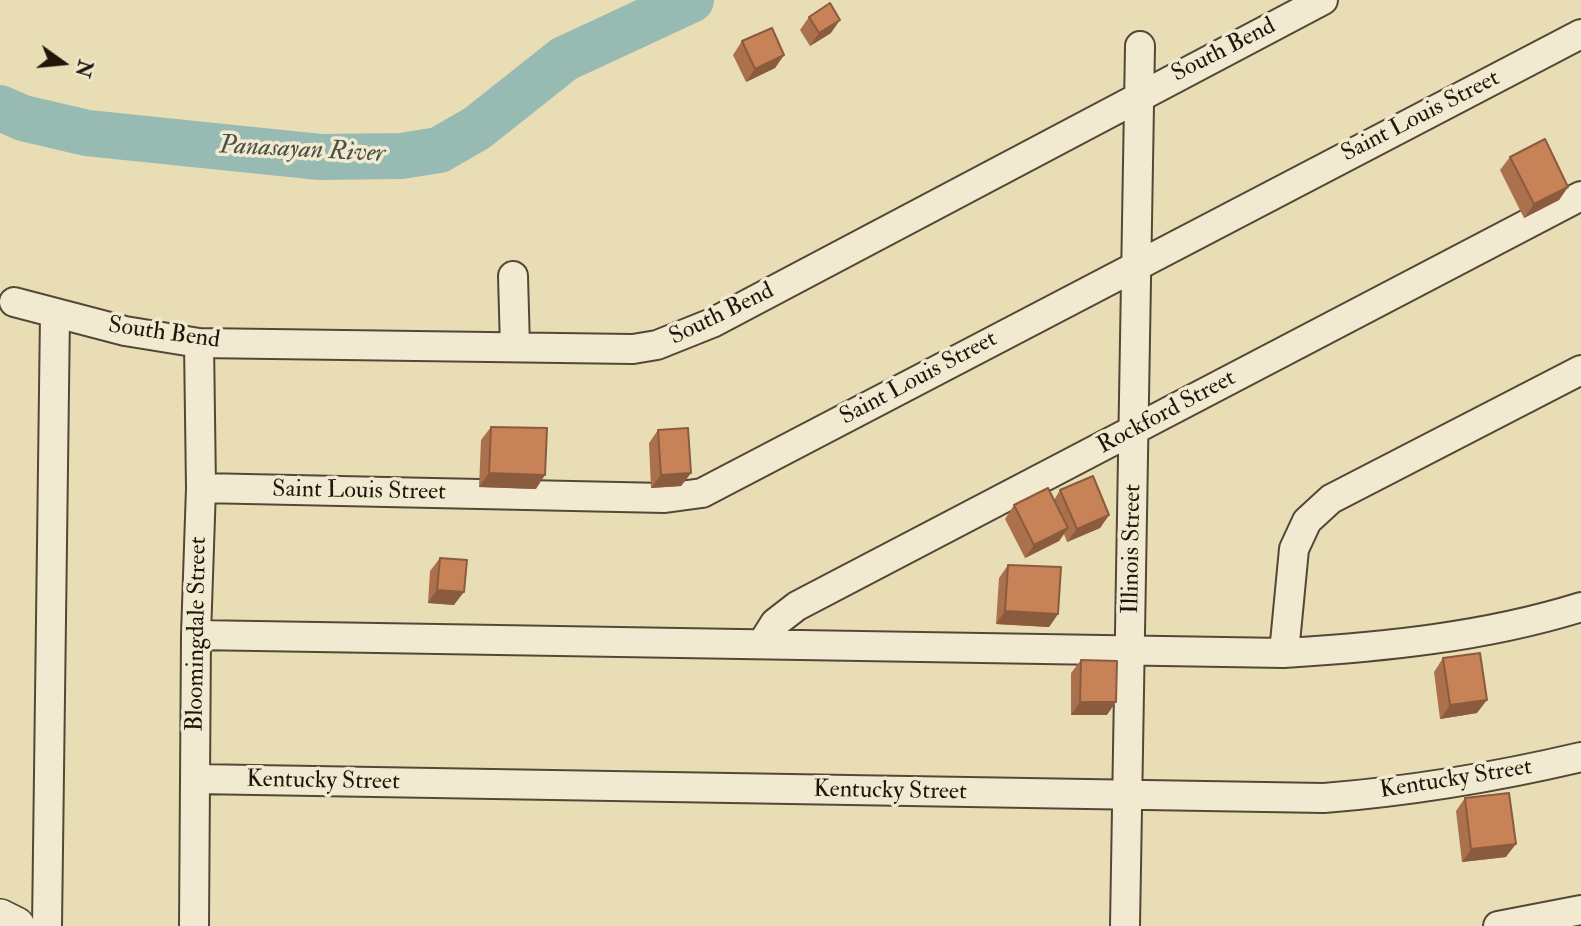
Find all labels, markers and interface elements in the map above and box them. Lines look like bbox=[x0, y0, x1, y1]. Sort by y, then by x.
street label: South Bend bbox=[1167, 13, 1281, 89]
north arrow bbox=[28, 28, 98, 98]
text: N bbox=[69, 57, 97, 80]
street label: Saint Louis Street bbox=[1337, 65, 1505, 169]
water label: Panasayan River bbox=[218, 131, 386, 171]
street label: South Bend bbox=[665, 277, 779, 353]
street label: South Bend bbox=[106, 312, 222, 356]
street label: Saint Louis Street bbox=[836, 326, 1002, 432]
street label: Rockford Street bbox=[1093, 365, 1241, 461]
street label: Saint Louis Street bbox=[272, 476, 446, 508]
street label: Illinois Street bbox=[1117, 484, 1149, 614]
street label: Bloomingdale Street bbox=[182, 536, 214, 732]
street label: Kentucky Street bbox=[1378, 754, 1534, 806]
street label: Kentucky Street bbox=[246, 766, 400, 798]
street label: Kentucky Street bbox=[813, 776, 967, 808]

